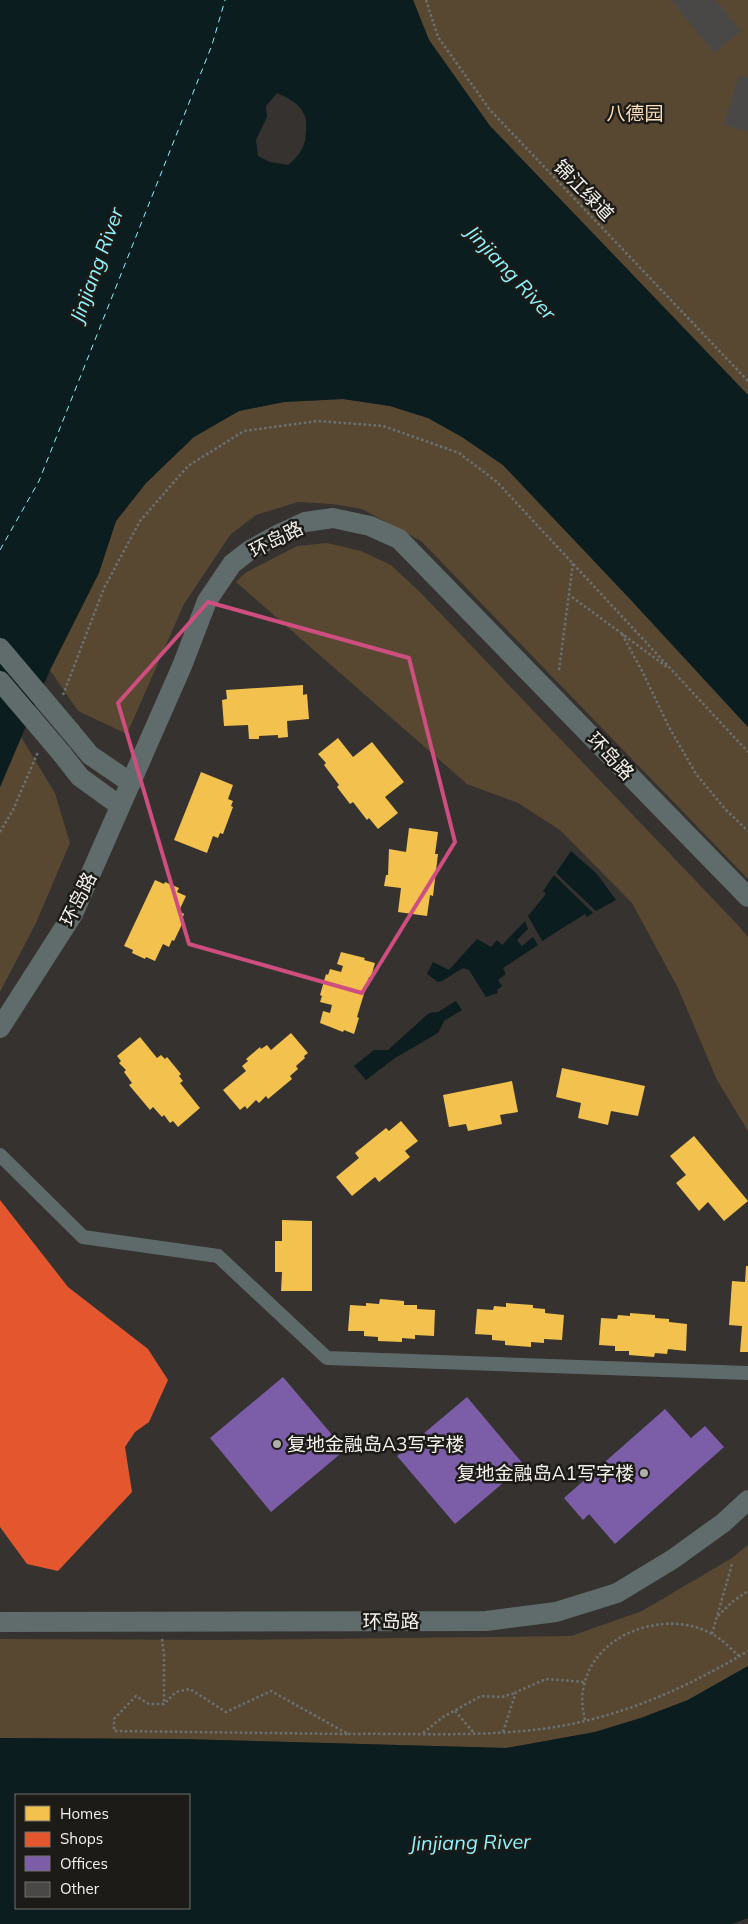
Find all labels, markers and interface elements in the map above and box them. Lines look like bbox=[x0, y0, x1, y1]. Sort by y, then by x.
park label: 八德园 bbox=[606, 101, 664, 125]
street label: 锦江绿道 bbox=[549, 154, 619, 226]
water label: Jinjiang River bbox=[63, 203, 129, 328]
water label: Jinjiang River bbox=[459, 218, 562, 325]
street label: 环岛路 bbox=[245, 515, 307, 563]
street label: 环岛路 bbox=[583, 727, 639, 785]
street label: 环岛路 bbox=[55, 868, 101, 930]
place label: 复地金融岛A3写字楼 bbox=[287, 1432, 464, 1456]
marker: 复地金融岛A3写字楼 bbox=[271, 1438, 283, 1450]
place label: 复地金融岛A1写字楼 bbox=[457, 1461, 634, 1485]
marker: 复地金融岛A1写字楼 bbox=[638, 1467, 650, 1479]
street label: 环岛路 bbox=[362, 1609, 420, 1633]
legend bbox=[15, 1794, 190, 1909]
text: Homes bbox=[60, 1804, 109, 1823]
water label: Jinjiang River bbox=[407, 1828, 531, 1856]
text: Shops bbox=[60, 1829, 103, 1848]
text: Offices bbox=[60, 1854, 108, 1873]
text: Other bbox=[60, 1879, 100, 1898]

